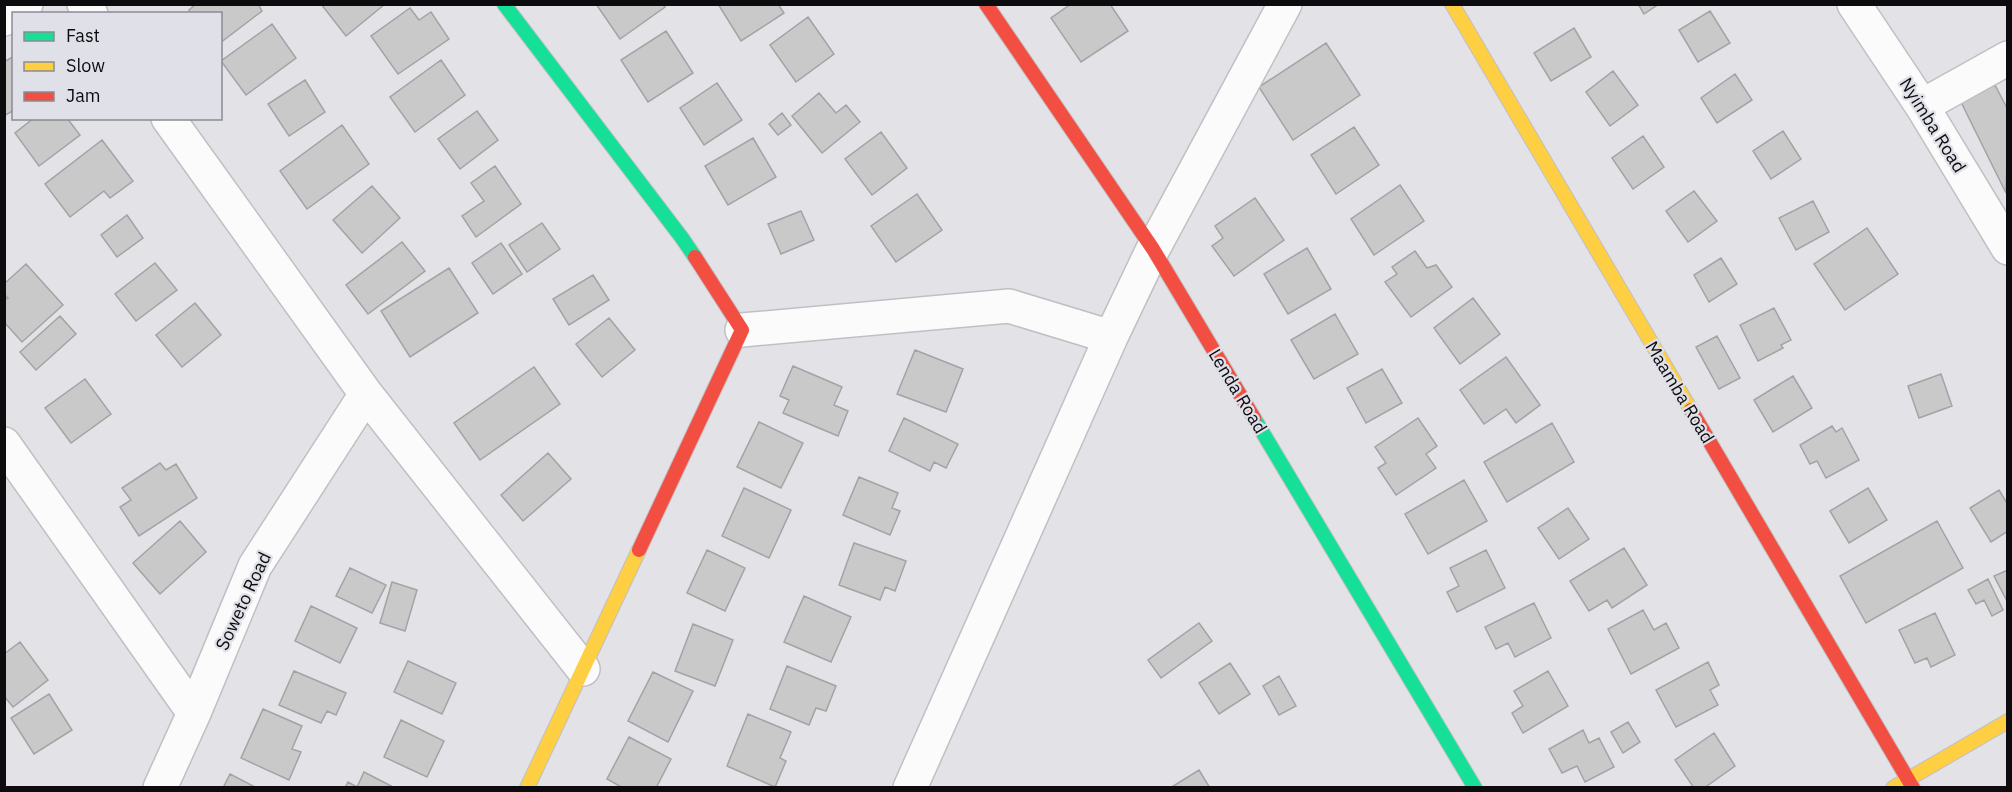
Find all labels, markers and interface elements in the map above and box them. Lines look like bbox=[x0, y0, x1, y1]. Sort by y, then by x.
legend bbox=[12, 12, 222, 120]
text: Fast bbox=[66, 24, 100, 47]
text: Slow bbox=[66, 54, 105, 77]
street label: Nyimba Road bbox=[1895, 73, 1971, 177]
text: Jam bbox=[66, 84, 101, 107]
street label: Maamba Road bbox=[1640, 337, 1720, 447]
street label: Lenda Road bbox=[1204, 345, 1272, 437]
street label: Soweto Road bbox=[210, 548, 276, 654]

